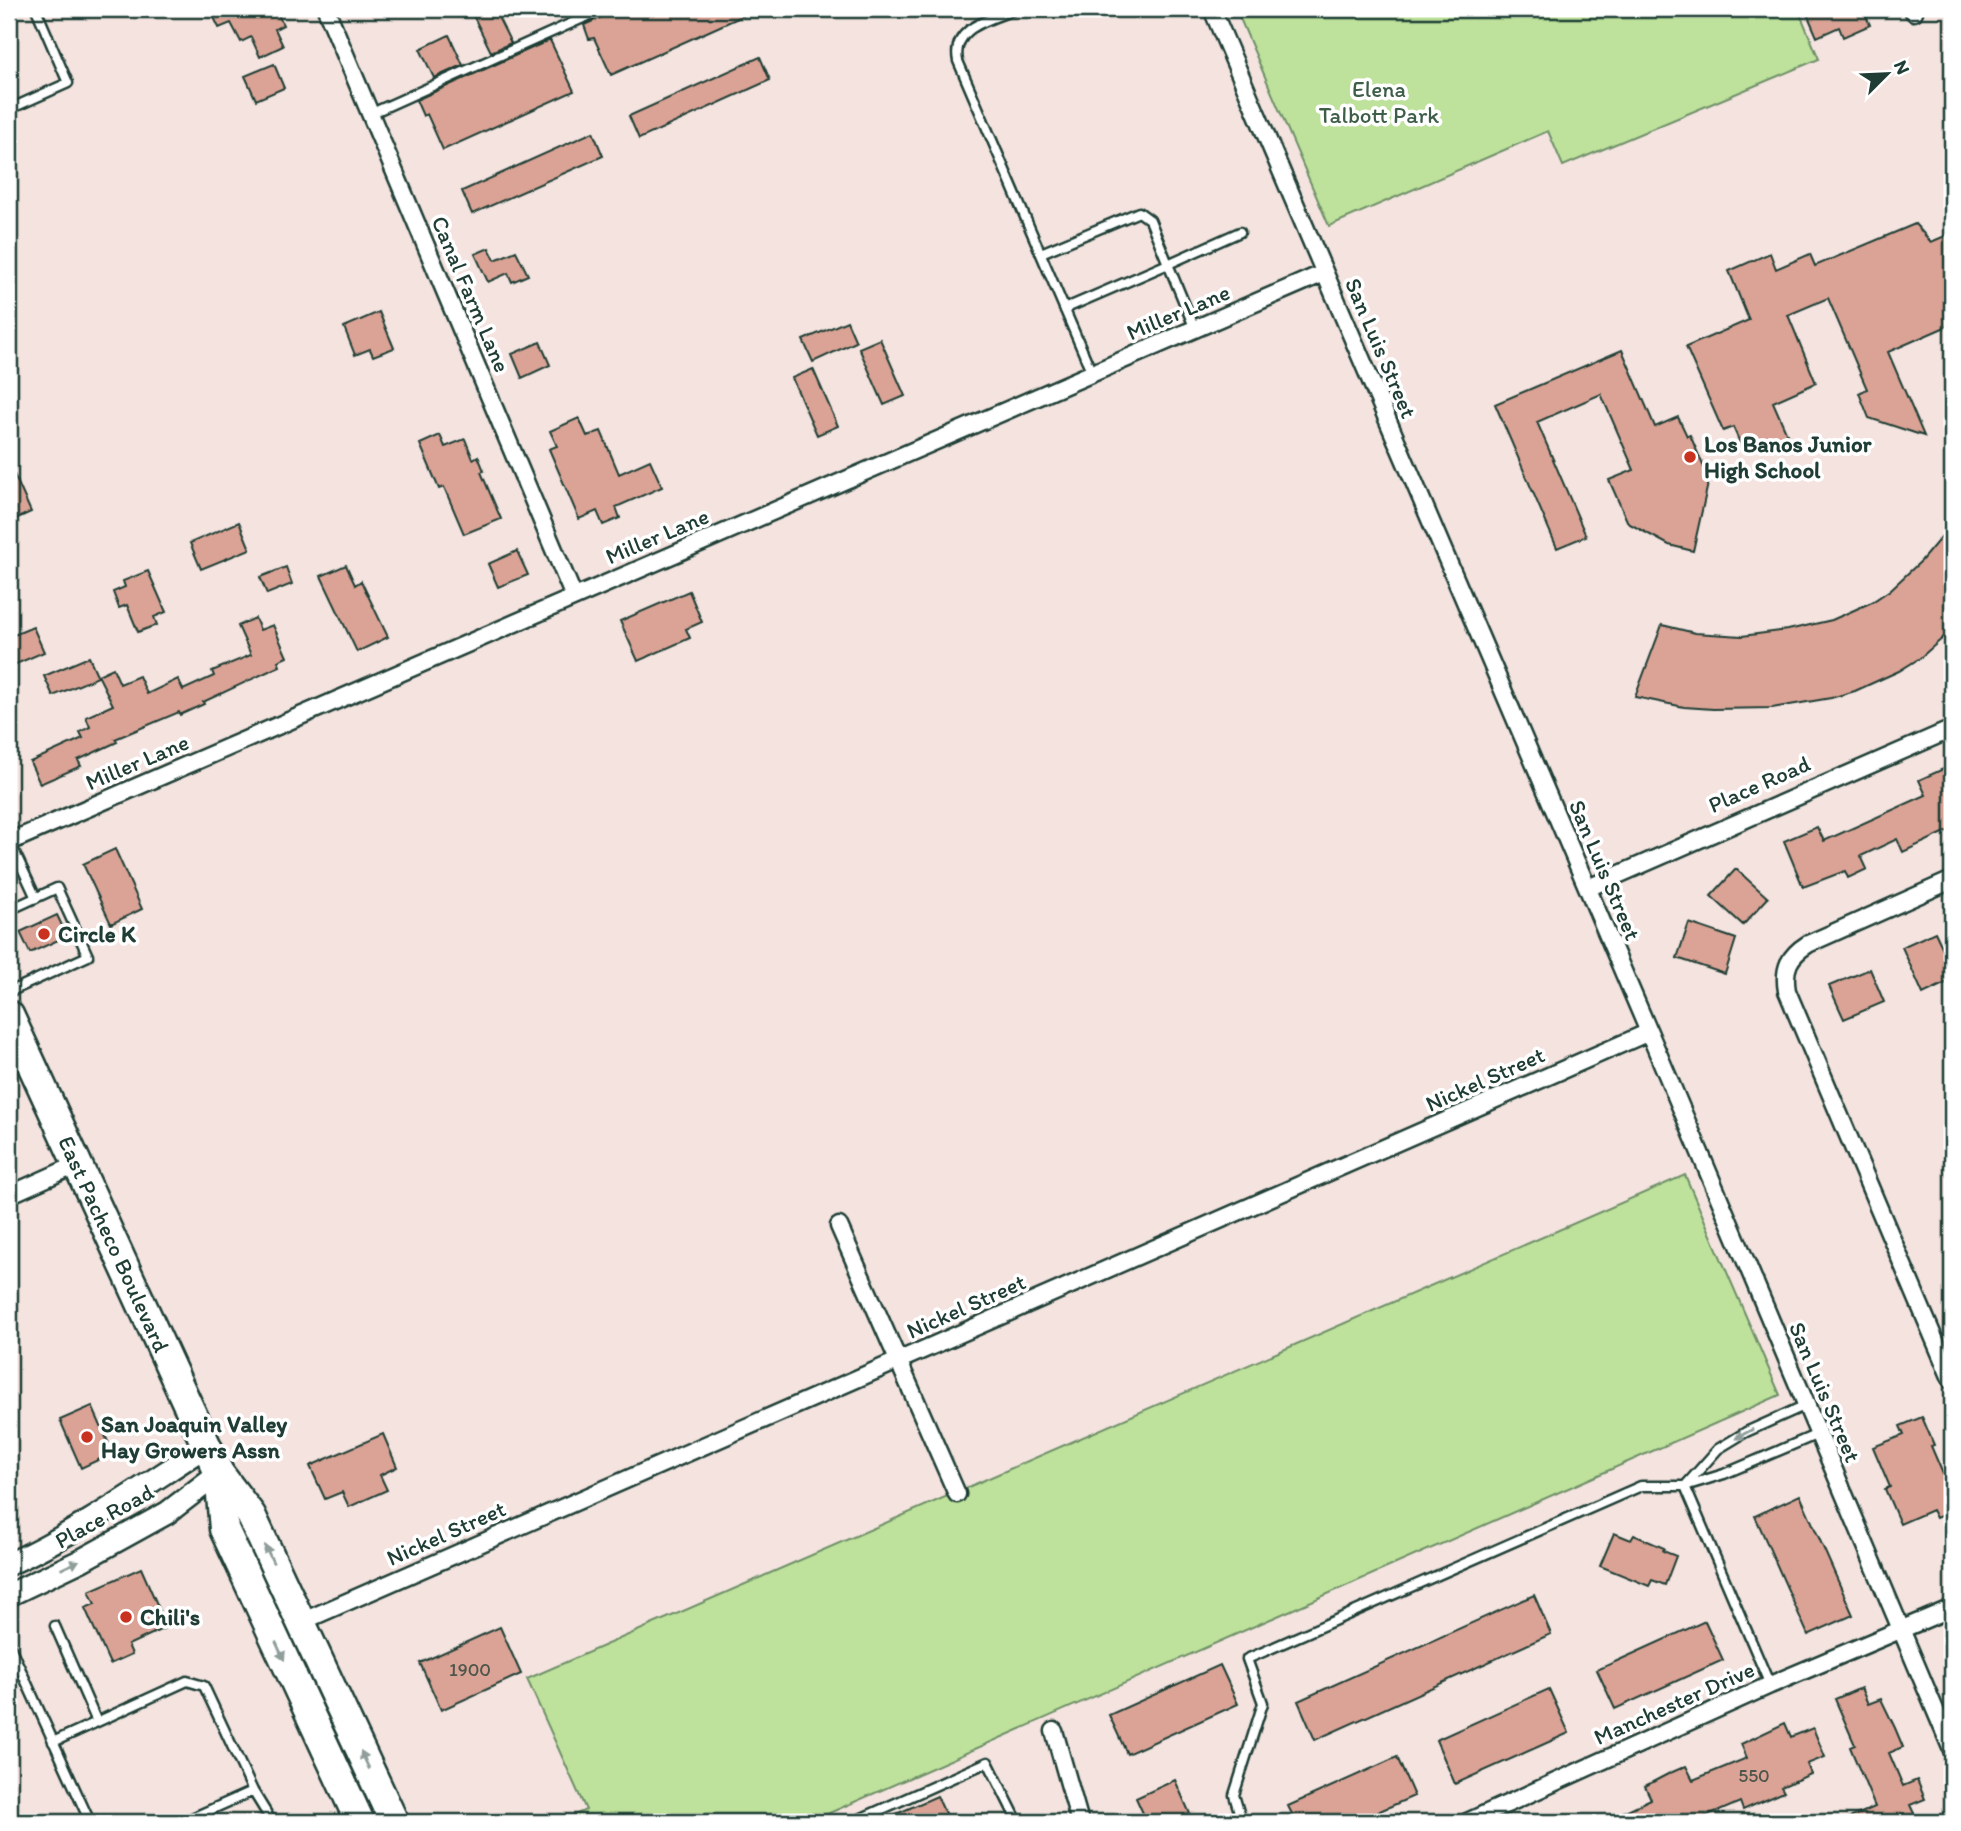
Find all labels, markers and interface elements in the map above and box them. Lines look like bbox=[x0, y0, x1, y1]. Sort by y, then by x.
north arrow bbox=[1853, 38, 1923, 108]
text: N bbox=[1889, 57, 1915, 78]
park label: Elena Talbott Park bbox=[1319, 75, 1439, 129]
street label: Canal Farm Lane bbox=[425, 212, 517, 376]
street label: San Luis Street bbox=[1339, 274, 1423, 423]
street label: Miller Lane bbox=[1122, 278, 1234, 346]
place label: Los Banos Junior High School bbox=[1704, 430, 1872, 484]
marker: Los Banos Junior High School bbox=[1682, 449, 1698, 465]
street label: Miller Lane bbox=[601, 502, 713, 570]
street label: Miller Lane bbox=[81, 728, 193, 796]
street label: Place Road bbox=[1704, 749, 1815, 819]
street label: San Luis Street bbox=[1563, 796, 1647, 945]
place label: Circle K bbox=[58, 920, 136, 948]
marker: Circle K bbox=[36, 926, 52, 942]
street label: Nickel Street bbox=[1421, 1040, 1549, 1118]
street label: East Pacheco Boulevard bbox=[52, 1131, 176, 1357]
street label: Nickel Street bbox=[902, 1267, 1030, 1345]
street label: San Luis Street bbox=[1783, 1318, 1867, 1467]
place label: San Joaquin Valley Hay Growers Assn bbox=[101, 1410, 287, 1464]
one-way arrow bbox=[1735, 1428, 1754, 1440]
marker: San Joaquin Valley Hay Growers Assn bbox=[79, 1429, 95, 1445]
street label: Place Road bbox=[50, 1477, 159, 1555]
street label: Nickel Street bbox=[382, 1494, 510, 1572]
one-way arrow bbox=[263, 1544, 275, 1564]
one-way arrow bbox=[60, 1560, 80, 1571]
place label: Chili's bbox=[140, 1603, 200, 1631]
marker: Chili's bbox=[118, 1609, 134, 1625]
one-way arrow bbox=[274, 1641, 286, 1661]
street label: Manchester Drive bbox=[1589, 1655, 1759, 1751]
house number: 1900 bbox=[449, 1658, 491, 1681]
one-way arrow bbox=[359, 1750, 371, 1770]
house number: 550 bbox=[1738, 1764, 1770, 1787]

